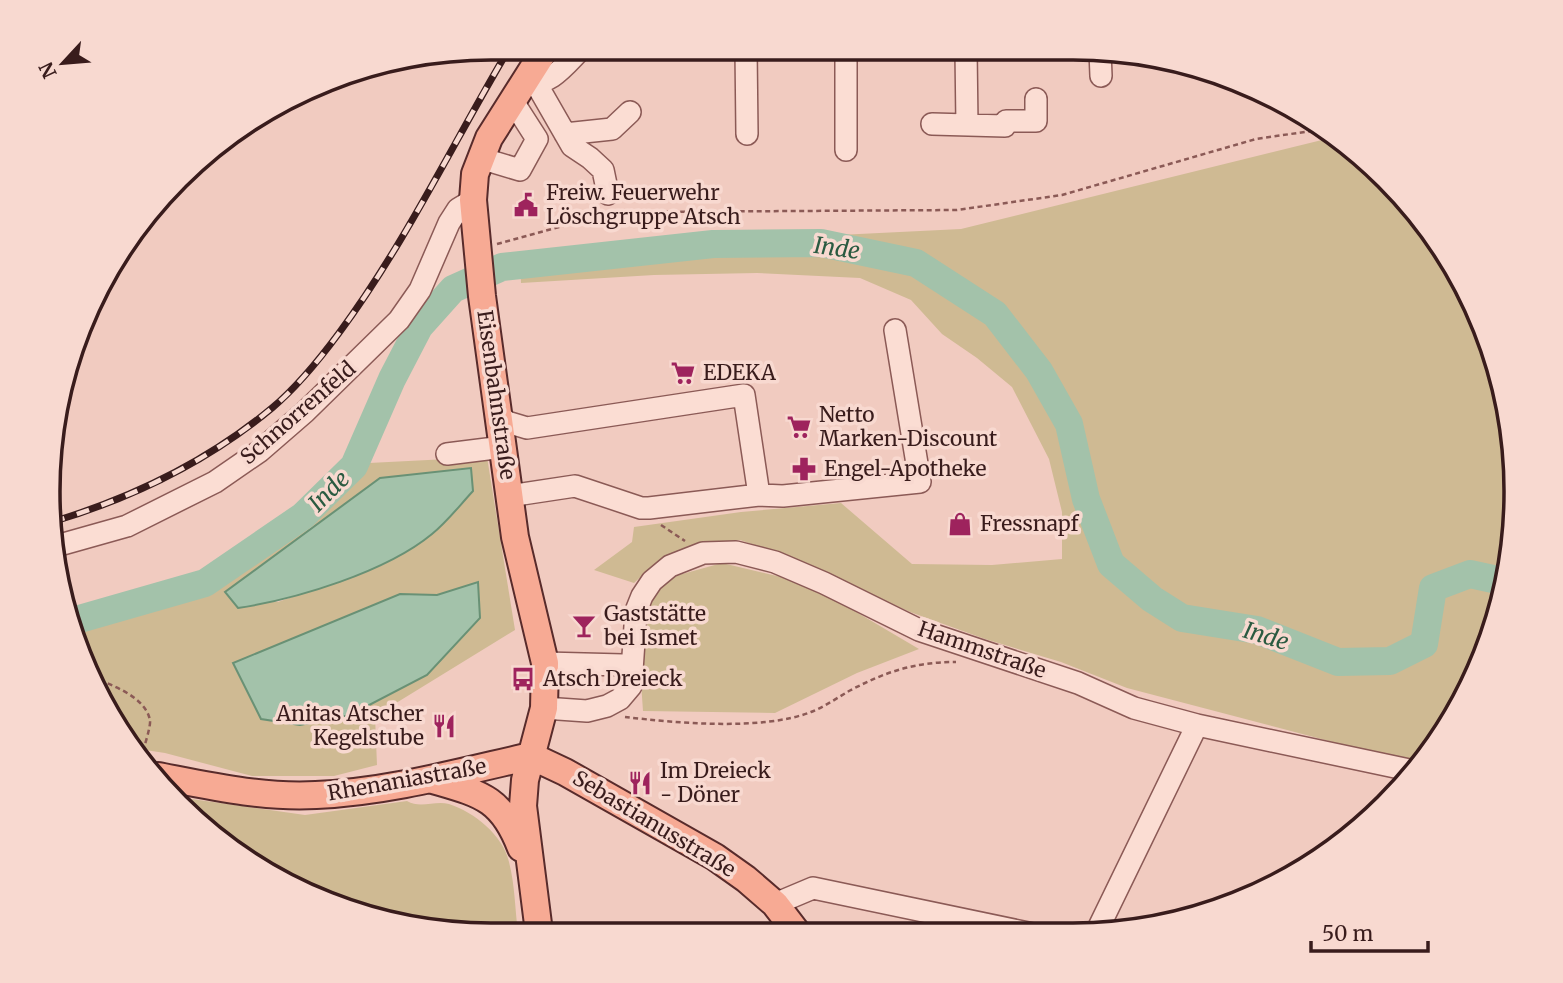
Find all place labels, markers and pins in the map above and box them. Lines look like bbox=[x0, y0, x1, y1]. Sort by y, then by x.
place label: Freiw. Feuerwehr Löschgruppe Atsch bbox=[546, 179, 741, 230]
public building icon: Freiw. Feuerwehr Löschgruppe Atsch bbox=[512, 191, 540, 219]
supermarket icon: EDEKA bbox=[669, 359, 697, 387]
place label: EDEKA bbox=[703, 359, 776, 386]
place label: Netto Marken-Discount bbox=[819, 401, 997, 452]
supermarket icon: Netto Marken-Discount bbox=[785, 413, 813, 441]
pharmacy icon: Engel-Apotheke bbox=[790, 455, 818, 483]
place label: Engel-Apotheke bbox=[824, 455, 986, 482]
shop icon: Fressnapf bbox=[946, 510, 974, 538]
place label: Fressnapf bbox=[980, 510, 1080, 537]
place label: Gaststätte bei Ismet bbox=[603, 600, 706, 651]
bar icon: Gaststätte bei Ismet bbox=[570, 612, 598, 640]
bus stop icon: Atsch Dreieck bbox=[509, 665, 537, 693]
place label: Atsch Dreieck bbox=[542, 665, 683, 692]
place label: Anitas Atscher Kegelstube bbox=[275, 700, 424, 751]
restaurant icon: Anitas Atscher Kegelstube bbox=[430, 712, 458, 740]
place label: Im Dreieck - Döner bbox=[660, 757, 771, 808]
restaurant icon: Im Dreieck - Döner bbox=[626, 769, 654, 797]

